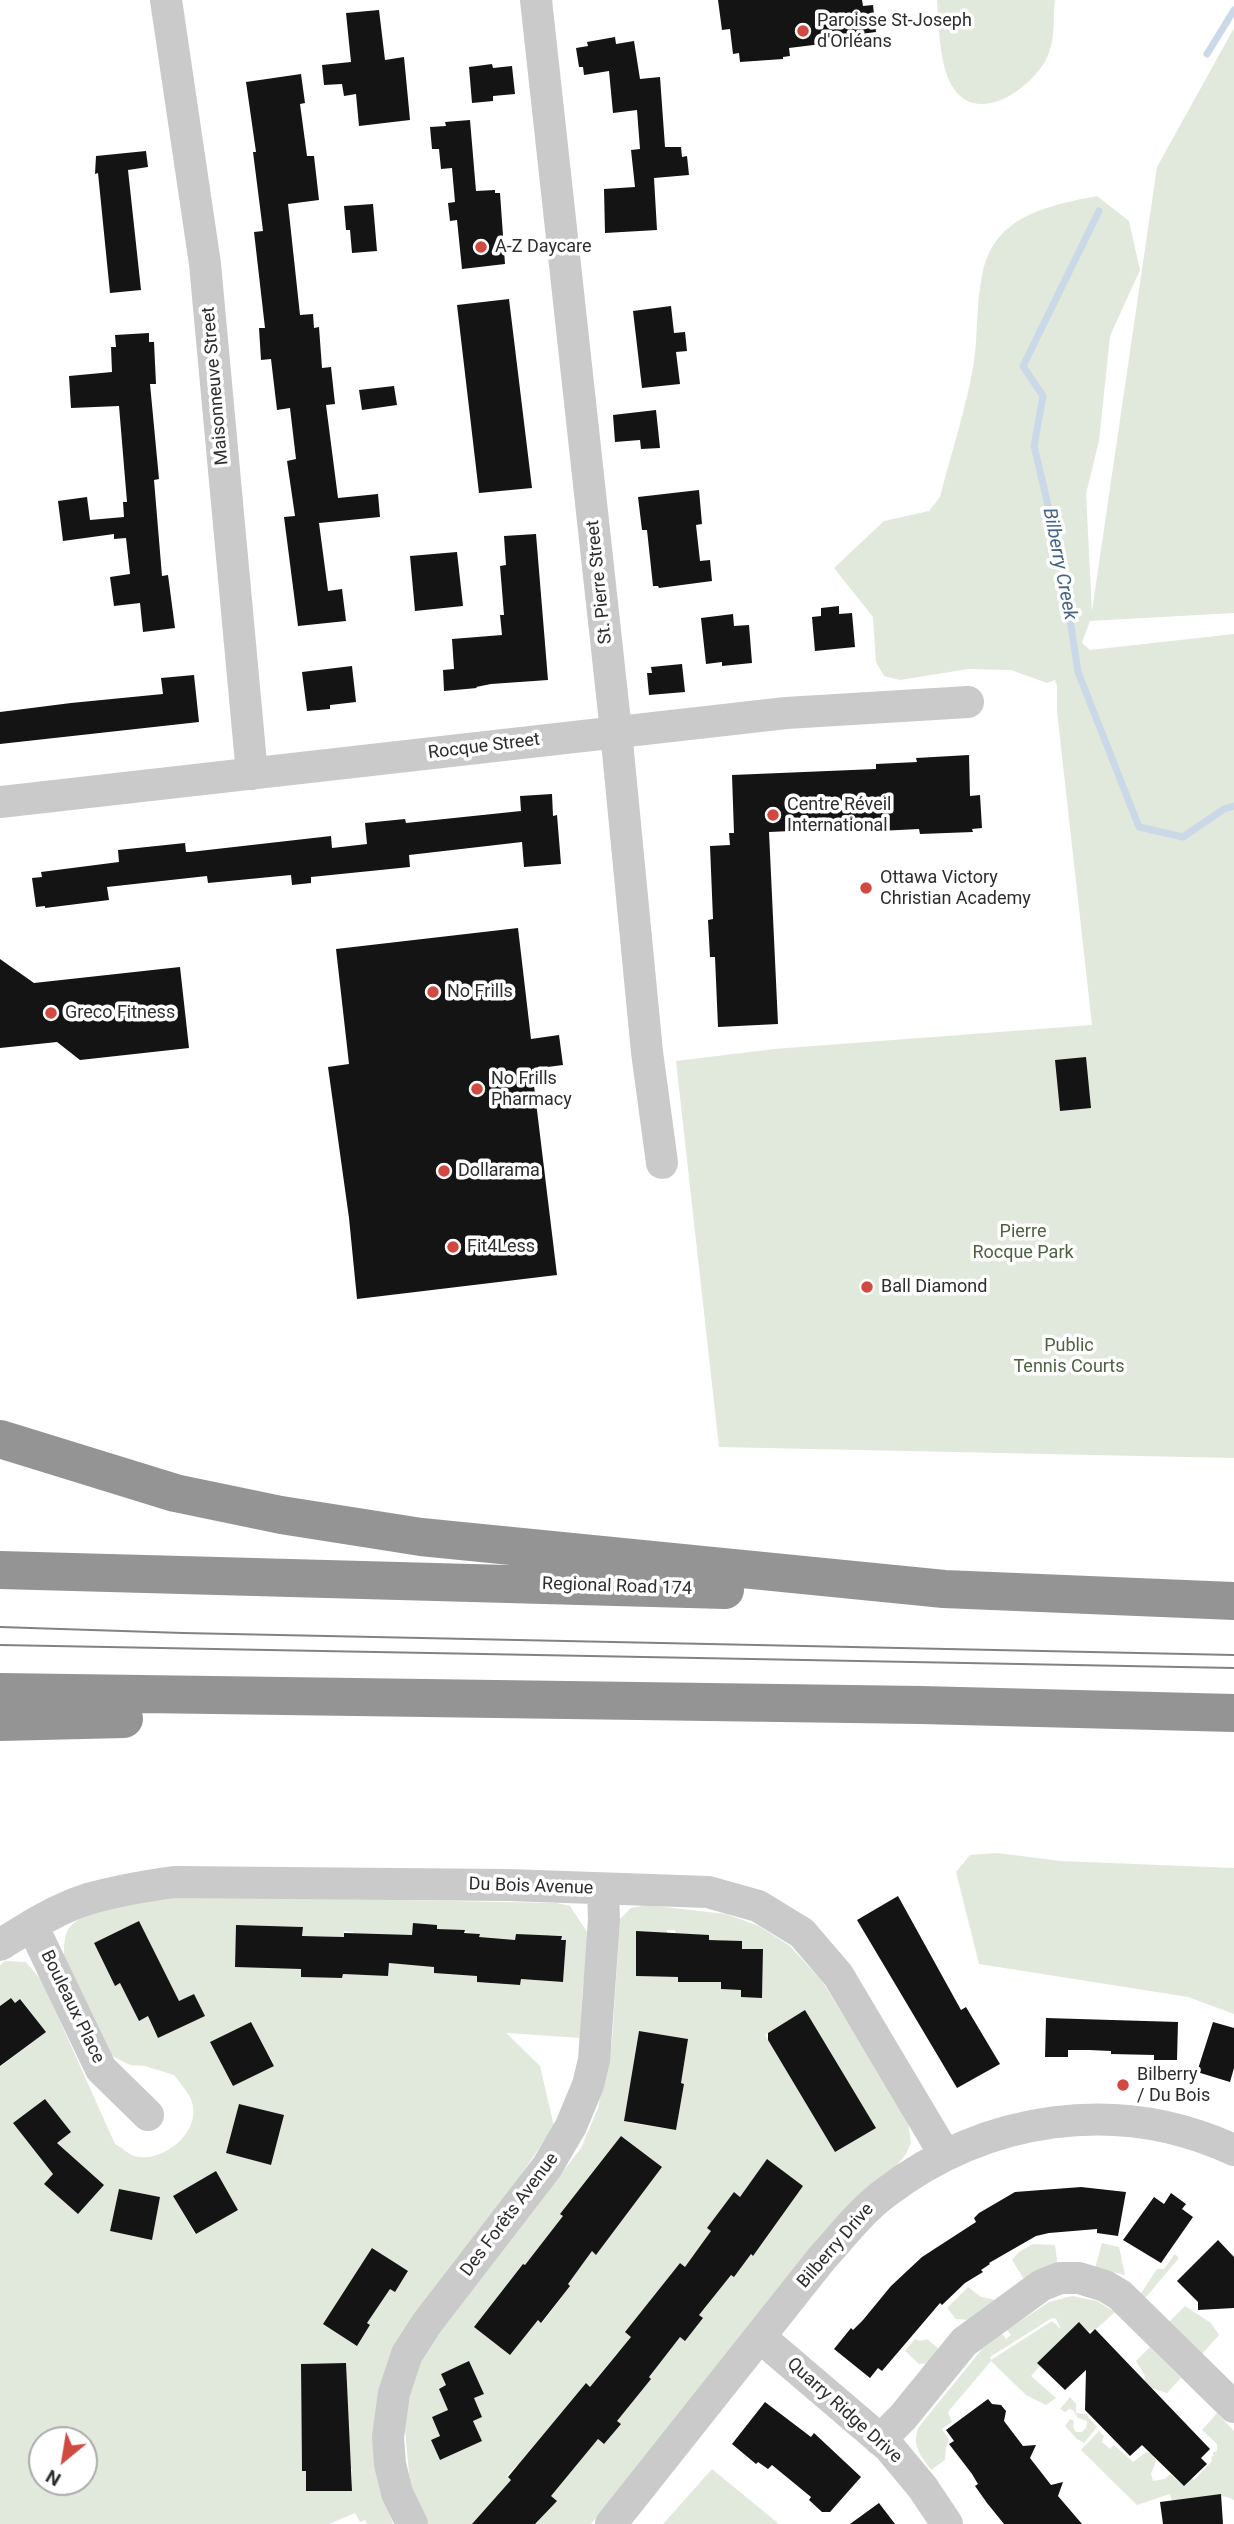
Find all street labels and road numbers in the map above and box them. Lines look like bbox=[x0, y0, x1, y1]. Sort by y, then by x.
street label: Maisonneuve Street bbox=[198, 306, 234, 466]
street label: St. Pierre Street bbox=[583, 519, 617, 645]
street label: Rocque Street bbox=[427, 729, 541, 765]
street label: Regional Road 174 bbox=[542, 1574, 692, 1600]
street label: Du Bois Avenue bbox=[468, 1874, 594, 1900]
street label: Bouleaux Place bbox=[35, 1947, 109, 2067]
street label: Des Forêts Avenue bbox=[457, 2149, 563, 2281]
street label: Bilberry Drive bbox=[793, 2199, 879, 2293]
street label: Quarry Ridge Drive bbox=[782, 2354, 906, 2468]

